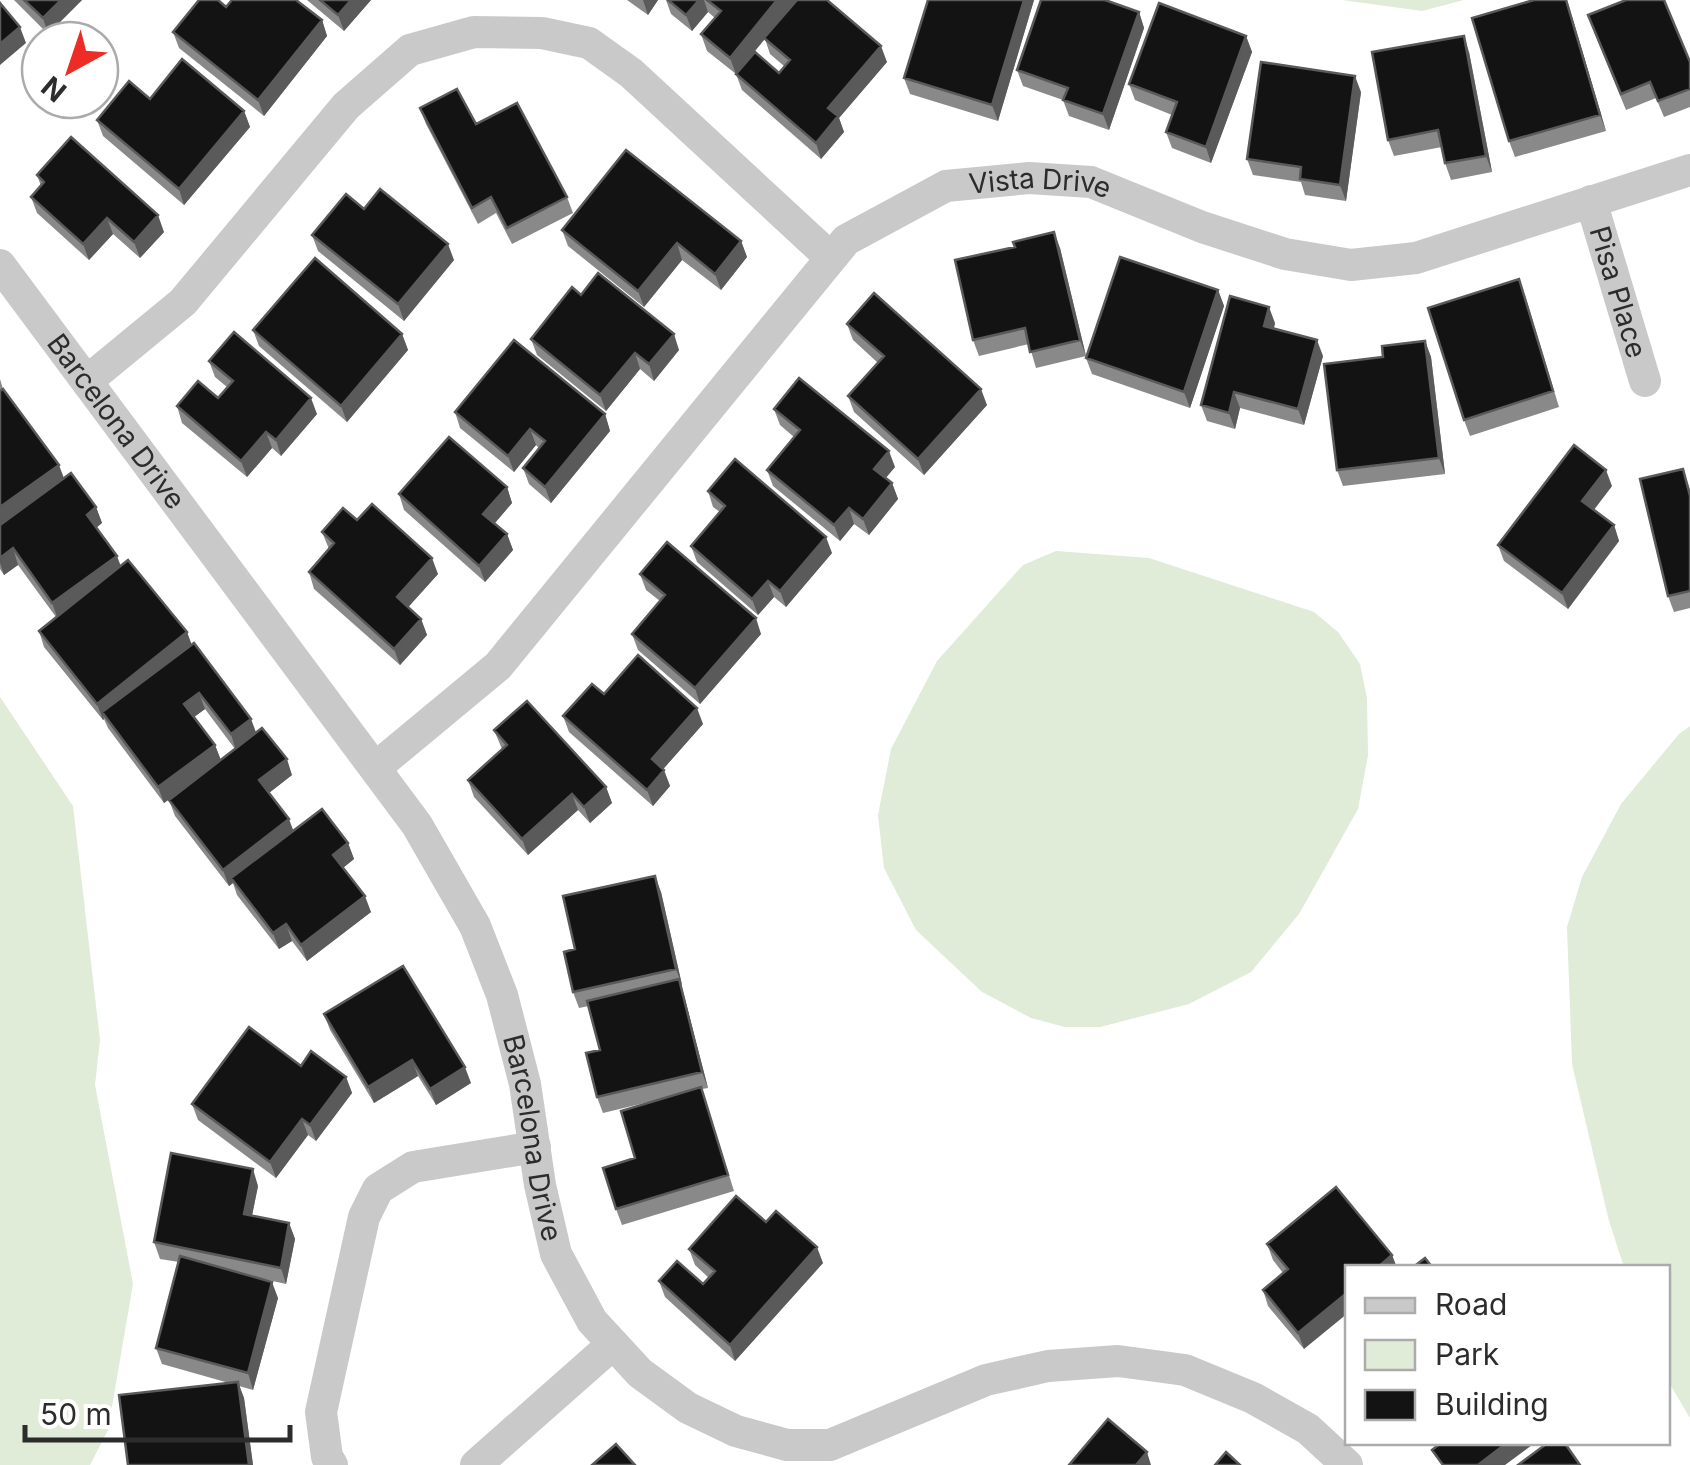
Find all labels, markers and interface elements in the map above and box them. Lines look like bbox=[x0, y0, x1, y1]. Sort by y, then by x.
north arrow bbox=[20, 20, 120, 120]
text: N bbox=[35, 69, 73, 109]
street label: Vista Drive bbox=[967, 161, 1117, 206]
street label: Pisa Place bbox=[1583, 222, 1654, 362]
street label: Barcelona Drive bbox=[40, 327, 193, 516]
street label: Barcelona Drive bbox=[496, 1031, 569, 1244]
legend bbox=[1345, 1265, 1670, 1445]
text: Road bbox=[1435, 1286, 1507, 1322]
text: Park bbox=[1435, 1336, 1500, 1372]
scale bar bbox=[25, 1380, 290, 1442]
text: Building bbox=[1435, 1386, 1549, 1422]
text: 50 m bbox=[40, 1396, 112, 1432]

